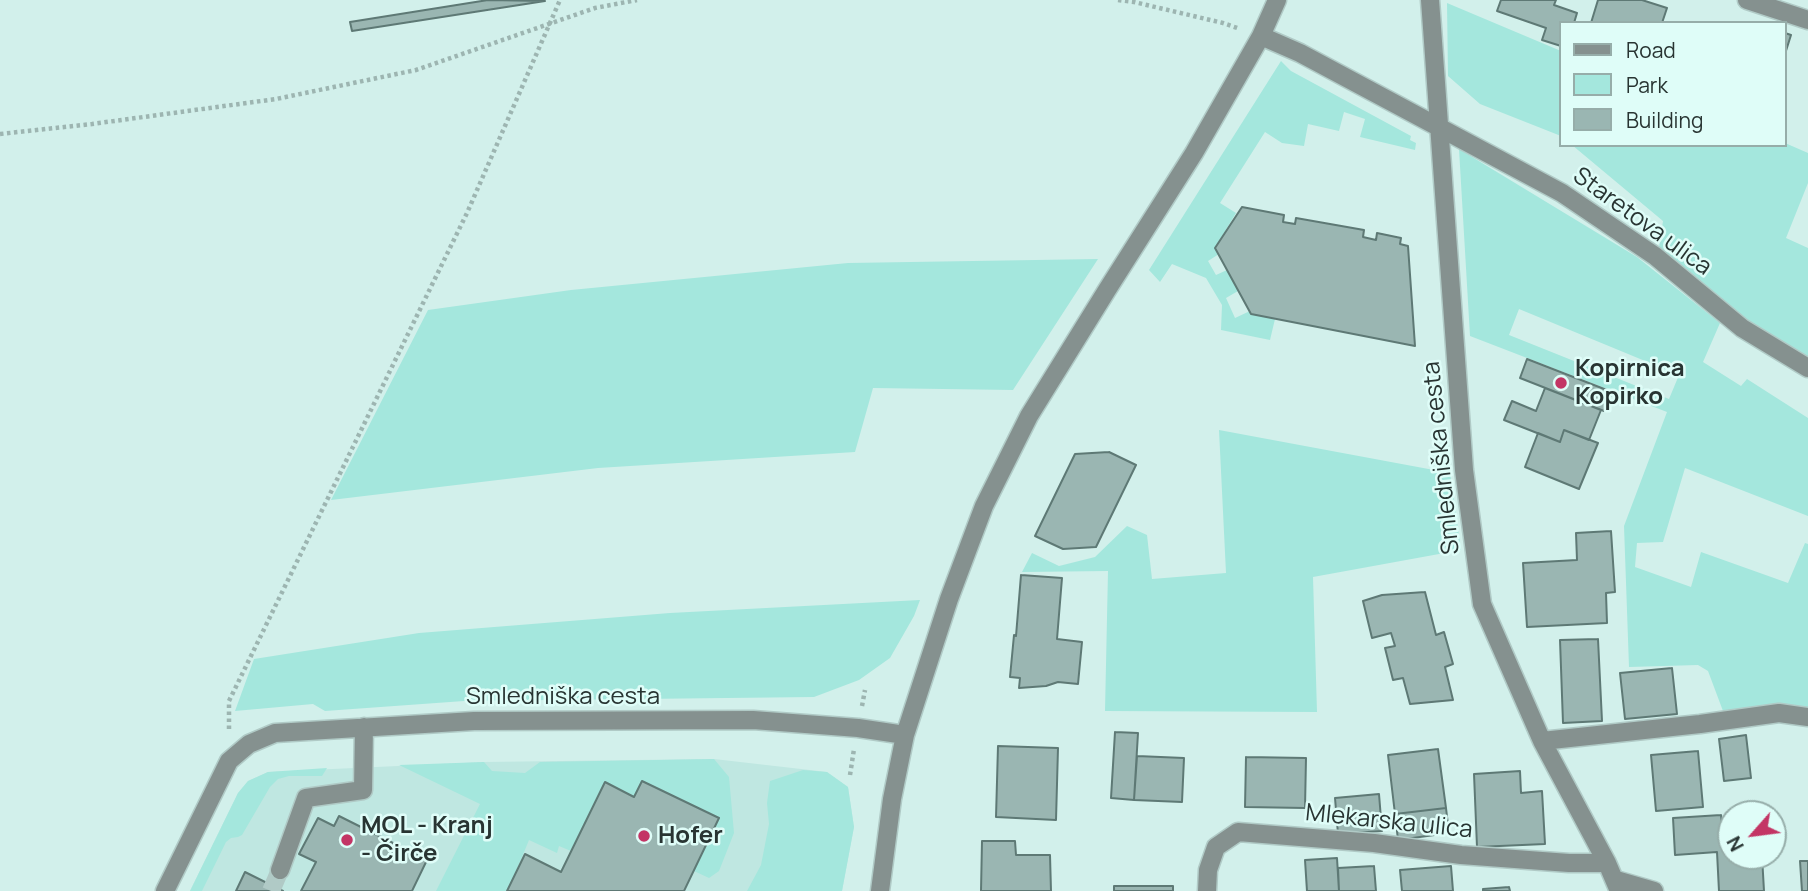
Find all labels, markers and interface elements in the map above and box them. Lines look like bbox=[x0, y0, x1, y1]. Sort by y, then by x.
legend bbox=[1560, 21, 1787, 147]
text: Road bbox=[1626, 36, 1676, 64]
text: Park bbox=[1626, 71, 1668, 99]
text: Building bbox=[1626, 106, 1703, 134]
street label: Staretova ulica bbox=[1567, 162, 1717, 282]
place label: Kopirnica Kopirko bbox=[1575, 355, 1685, 411]
street label: Smledniška cesta bbox=[1418, 360, 1466, 556]
marker: Kopirnica Kopirko bbox=[1553, 375, 1569, 391]
street label: Smledniška cesta bbox=[466, 683, 660, 711]
street label: Mlekarska ulica bbox=[1304, 799, 1474, 845]
north arrow bbox=[1717, 800, 1787, 870]
place label: MOL - Kranj - Čirče bbox=[361, 812, 493, 868]
place label: Hofer bbox=[658, 822, 723, 850]
marker: Hofer bbox=[636, 828, 652, 844]
marker: MOL - Kranj - Čirče bbox=[339, 832, 355, 848]
text: N bbox=[1721, 832, 1750, 856]

